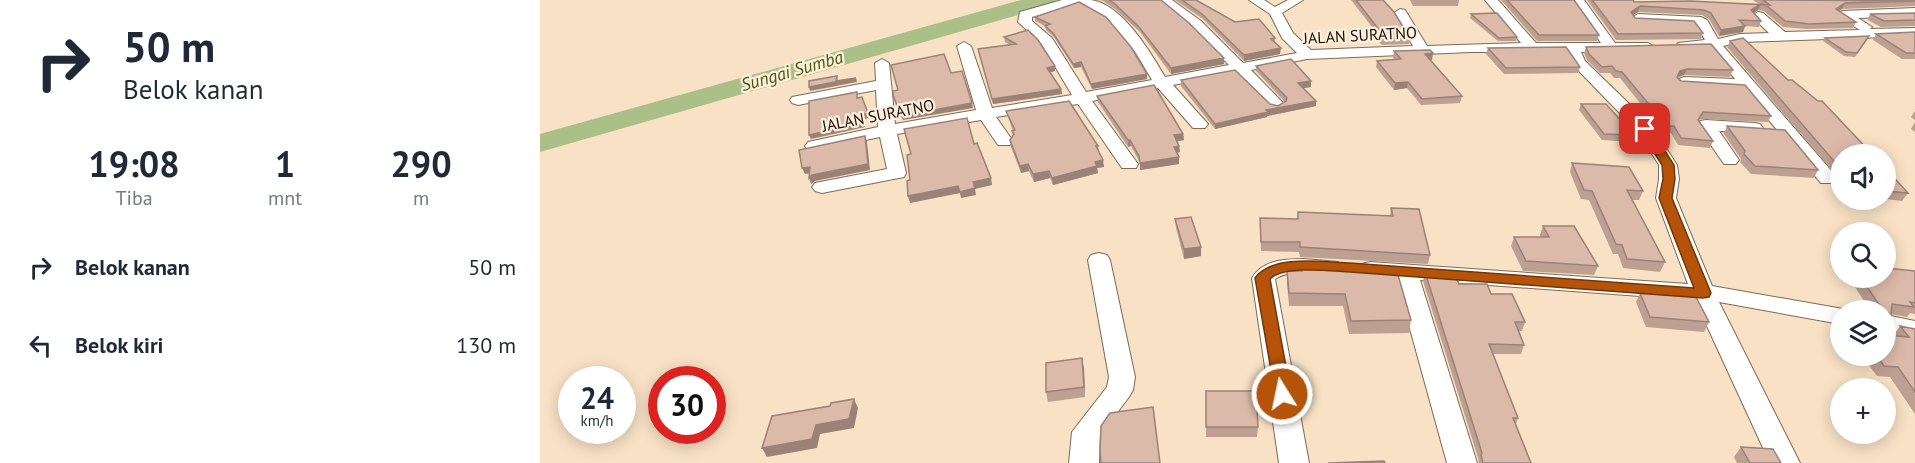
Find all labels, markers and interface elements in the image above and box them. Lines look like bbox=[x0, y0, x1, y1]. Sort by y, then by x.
text: 50 m bbox=[123, 19, 215, 74]
street label: JALAN SURATNO bbox=[1302, 22, 1417, 48]
icon: right bbox=[24, 24, 102, 102]
water label: Sungai Sumba bbox=[738, 45, 846, 96]
text: Belok kanan bbox=[123, 72, 263, 106]
street label: JALAN SURATNO bbox=[819, 94, 936, 136]
pin bbox=[1619, 103, 1670, 154]
icon: arrive bbox=[1628, 112, 1661, 145]
text: 19:08 bbox=[88, 140, 180, 187]
text: 1 bbox=[275, 140, 295, 187]
text: 290 bbox=[390, 140, 452, 187]
map controls bbox=[1830, 144, 1896, 444]
button: sound bbox=[1830, 144, 1896, 210]
text: Tiba bbox=[115, 185, 153, 211]
text: mnt bbox=[268, 185, 302, 211]
text: m bbox=[413, 185, 429, 211]
button: search bbox=[1830, 222, 1896, 288]
icon: right bbox=[24, 251, 57, 284]
text: Belok kanan bbox=[75, 253, 190, 281]
text: 50 m bbox=[468, 253, 516, 281]
button: layers bbox=[1830, 300, 1896, 366]
icon: left bbox=[24, 329, 57, 362]
text: Belok kiri bbox=[75, 331, 164, 359]
text: 130 m bbox=[456, 331, 516, 359]
position arrow bbox=[1250, 362, 1314, 426]
speed limit sign: 30 bbox=[648, 366, 726, 444]
text: 24 bbox=[580, 378, 614, 417]
button: + bbox=[1830, 378, 1896, 444]
text: km/h bbox=[581, 411, 613, 430]

